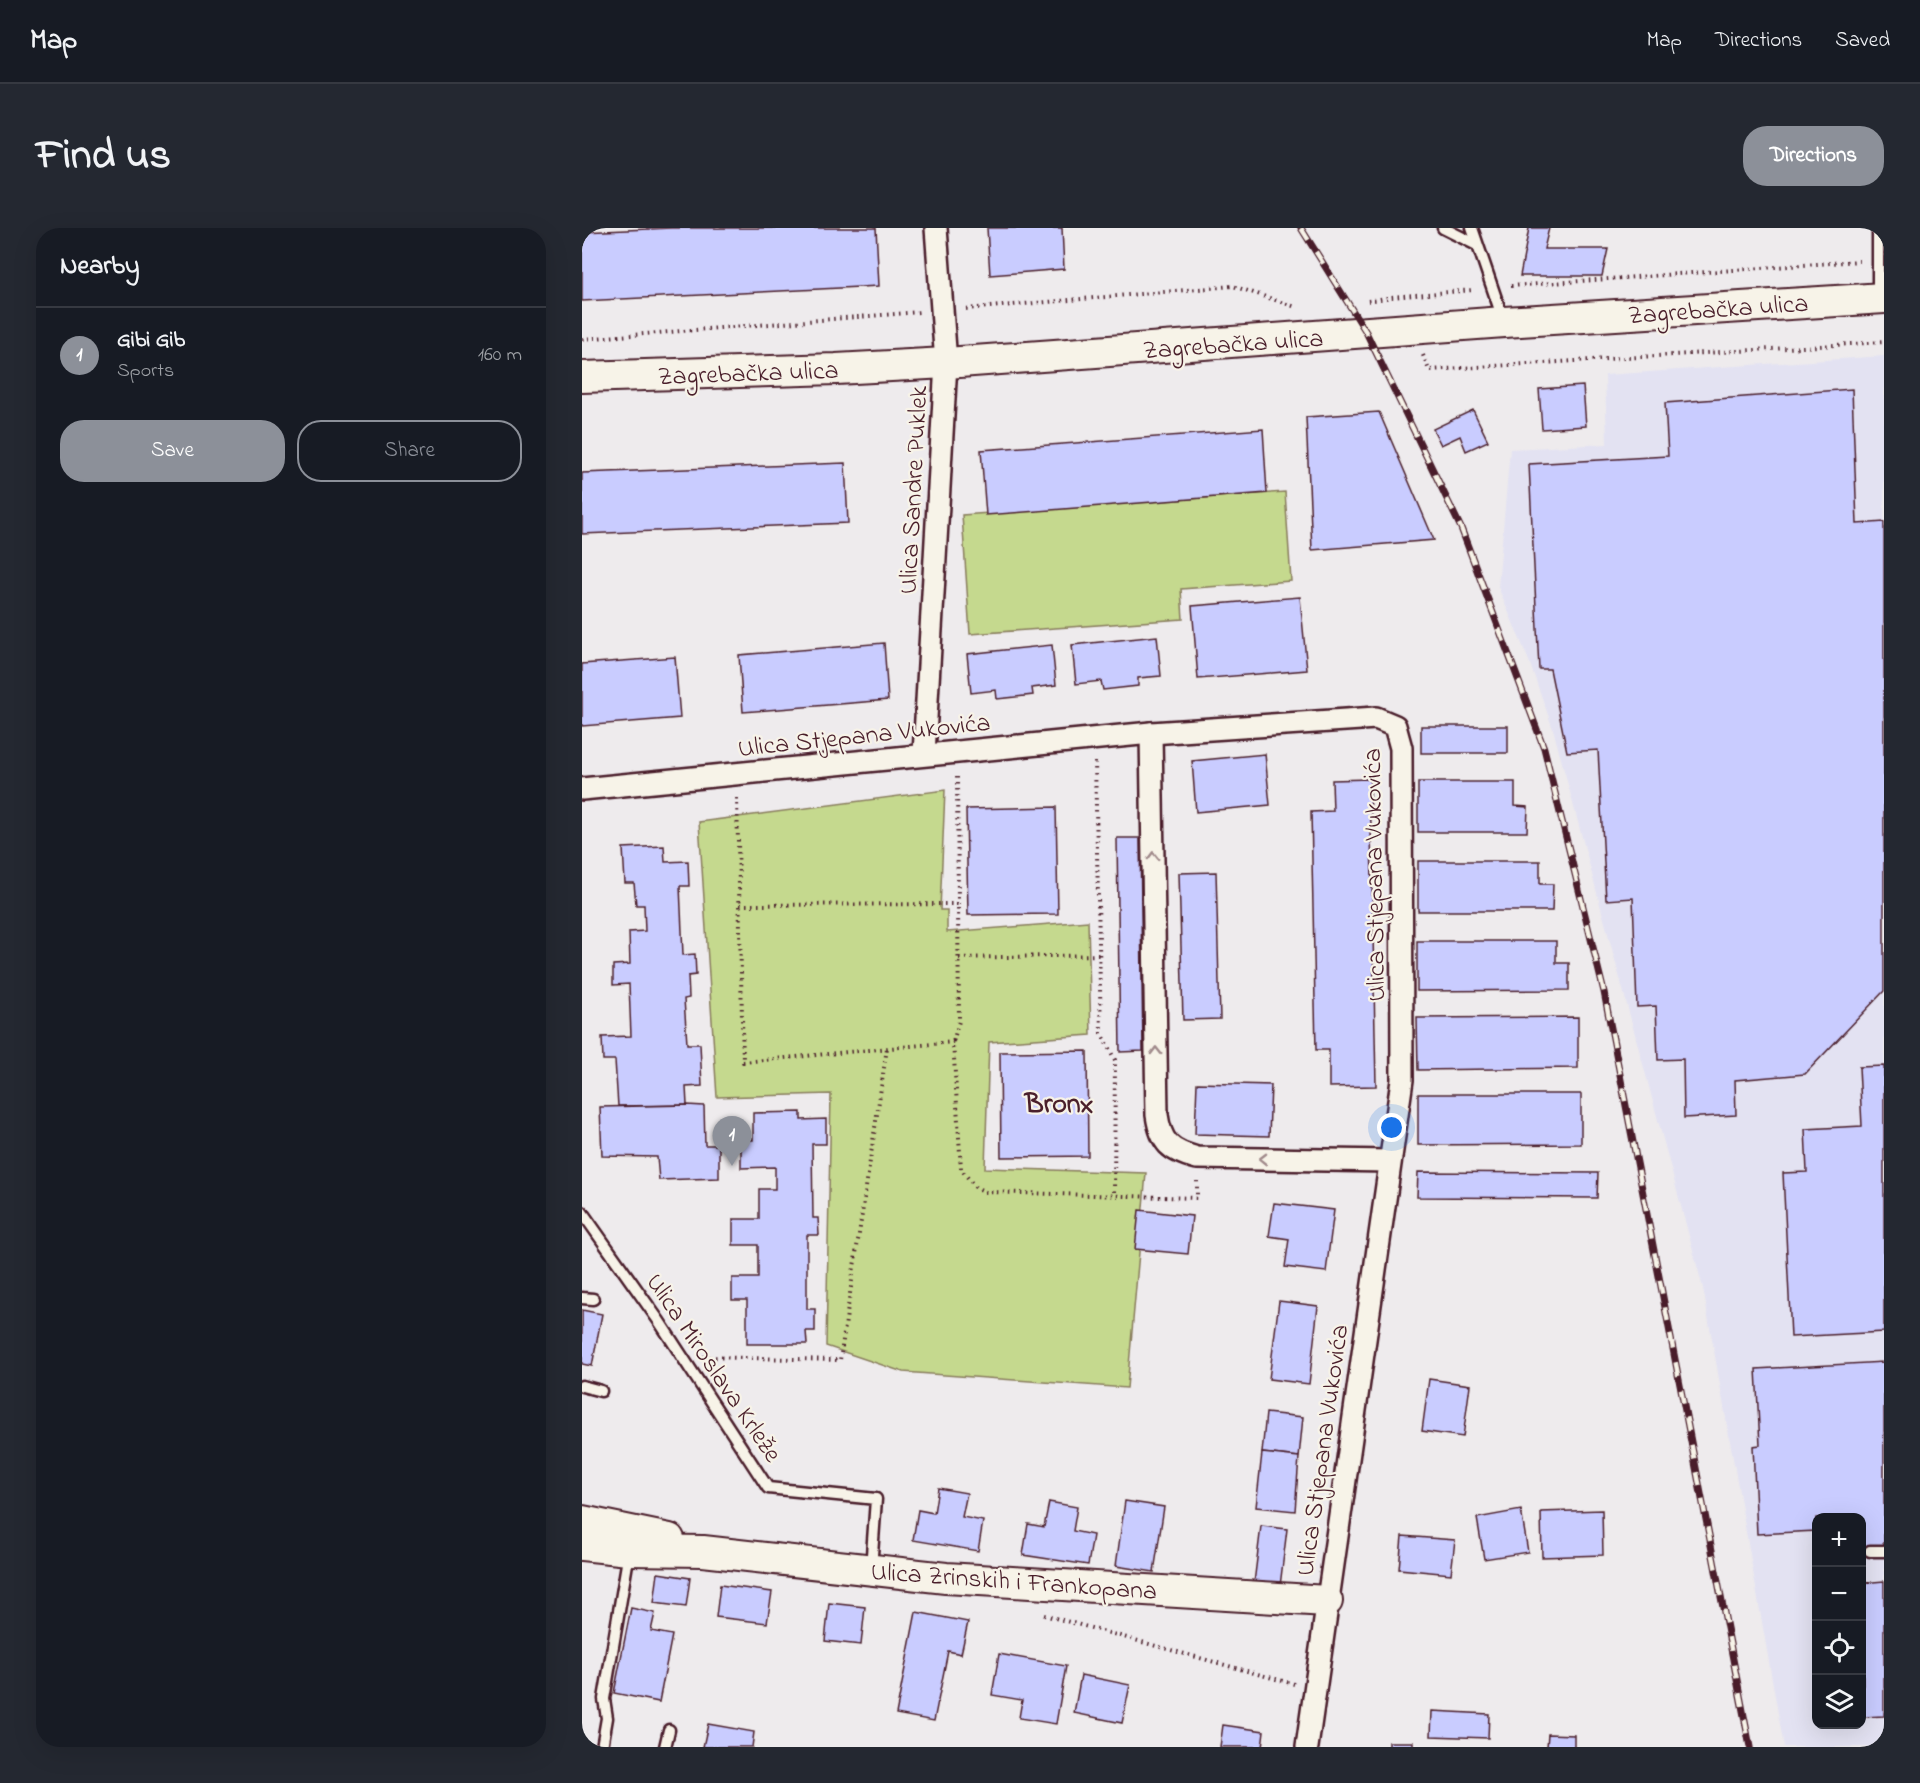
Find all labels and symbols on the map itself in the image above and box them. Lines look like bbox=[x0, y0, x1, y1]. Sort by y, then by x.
street label: Zagrebačka ulica bbox=[1627, 286, 1810, 336]
street label: Zagrebačka ulica bbox=[1142, 321, 1325, 371]
street label: Zagrebačka ulica bbox=[657, 353, 839, 397]
street label: Ulica Sandre Puklek bbox=[891, 384, 939, 596]
street label: Ulica Stjepana Vukovića bbox=[736, 705, 992, 769]
street label: Ulica Stjepana Vukovića bbox=[1355, 748, 1397, 1002]
one-way arrow bbox=[1147, 852, 1159, 861]
one-way arrow bbox=[1150, 1047, 1162, 1056]
district label: Bronx bbox=[1023, 1085, 1093, 1126]
your location bbox=[1377, 1113, 1406, 1142]
pin: 1 bbox=[712, 1116, 752, 1166]
one-way arrow bbox=[1258, 1153, 1267, 1166]
street label: Ulica Miroslava Krleže bbox=[635, 1266, 790, 1471]
street label: Ulica Stjepana Vukovića bbox=[1288, 1322, 1360, 1579]
street label: Ulica Zrinskih i Frankopana bbox=[869, 1554, 1158, 1612]

